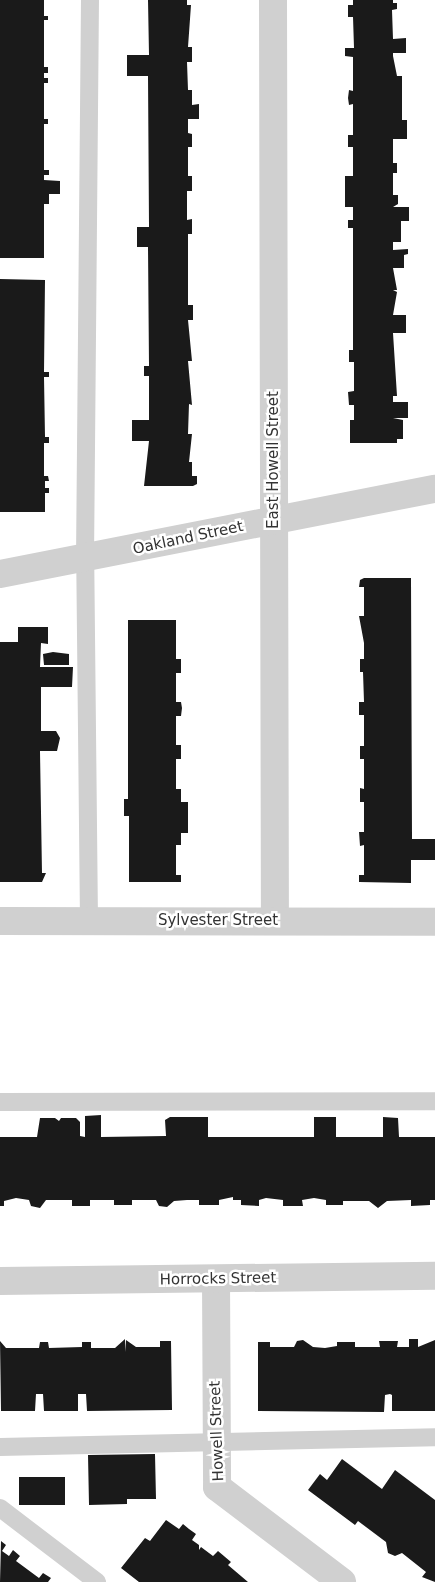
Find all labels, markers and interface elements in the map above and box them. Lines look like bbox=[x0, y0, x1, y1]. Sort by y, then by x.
street label: East Howell Street bbox=[265, 391, 283, 529]
street label: Oakland Street bbox=[131, 518, 245, 558]
street label: Sylvester Street bbox=[158, 912, 278, 930]
street label: Horrocks Street bbox=[160, 1269, 276, 1289]
street label: Howell Street bbox=[206, 1380, 228, 1482]

